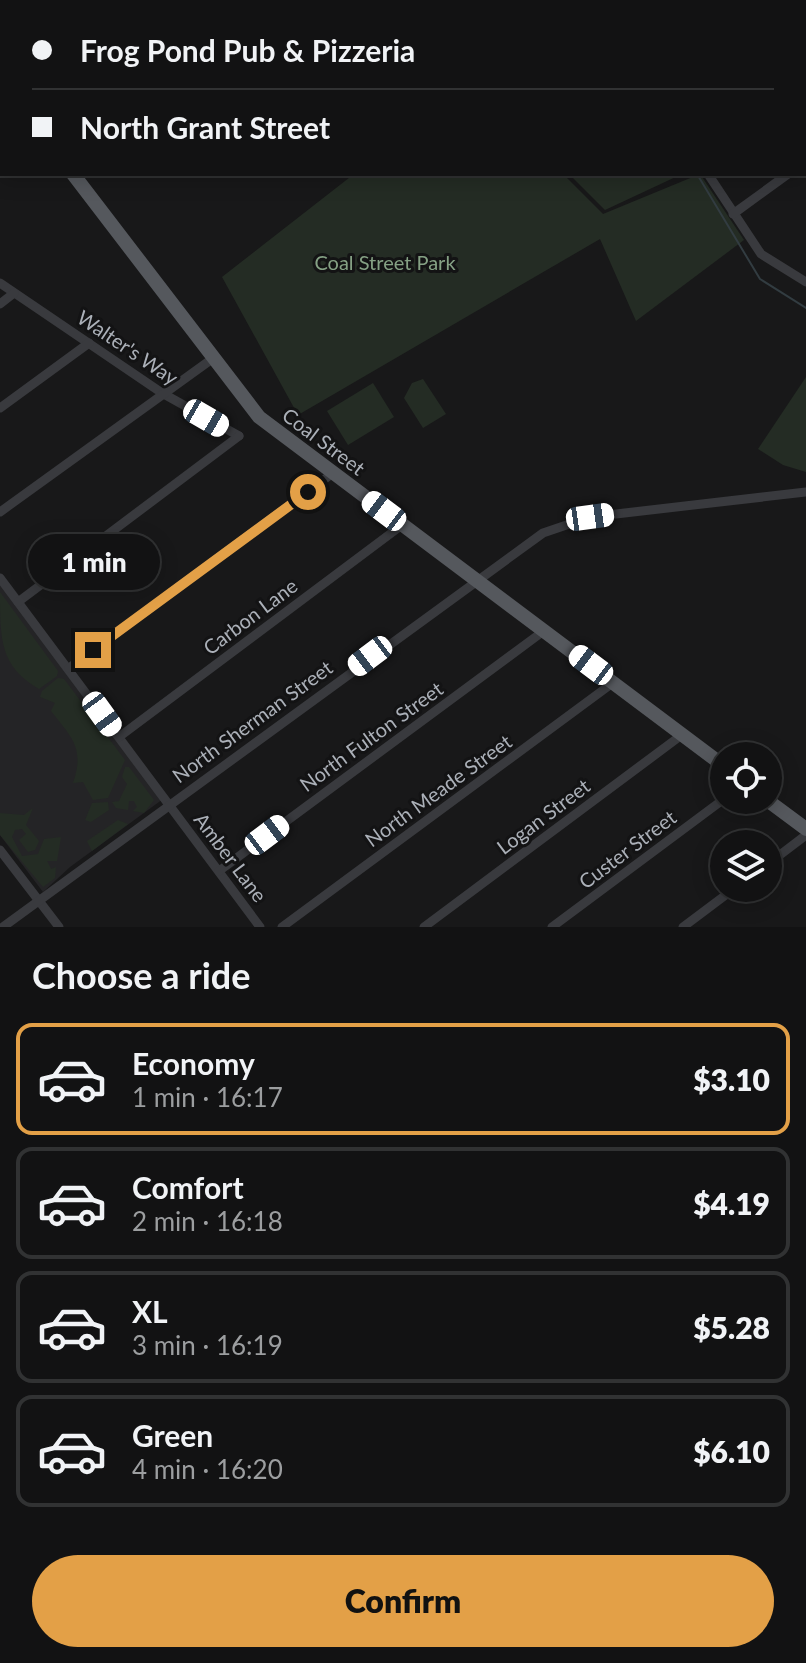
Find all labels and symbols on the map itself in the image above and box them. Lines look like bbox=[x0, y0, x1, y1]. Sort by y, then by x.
park label: Coal Street Park bbox=[314, 250, 456, 274]
street label: Walter's Way bbox=[73, 305, 183, 390]
car bbox=[179, 396, 233, 440]
street label: Coal Street bbox=[278, 402, 370, 480]
route start bbox=[290, 474, 326, 510]
car bbox=[358, 487, 410, 535]
car bbox=[565, 502, 615, 532]
callout: 1 min bbox=[27, 534, 159, 590]
street label: Carbon Lane bbox=[198, 573, 302, 659]
route end bbox=[75, 632, 111, 668]
car bbox=[344, 632, 396, 680]
car bbox=[565, 641, 617, 689]
street label: North Sherman Street bbox=[167, 655, 337, 787]
street label: North Fulton Street bbox=[295, 676, 447, 796]
car bbox=[78, 688, 126, 740]
street label: North Meade Street bbox=[360, 729, 516, 851]
street label: Logan Street bbox=[492, 773, 594, 859]
street label: Custer Street bbox=[574, 805, 680, 893]
street label: Amber Lane bbox=[190, 808, 272, 906]
car bbox=[241, 811, 293, 859]

